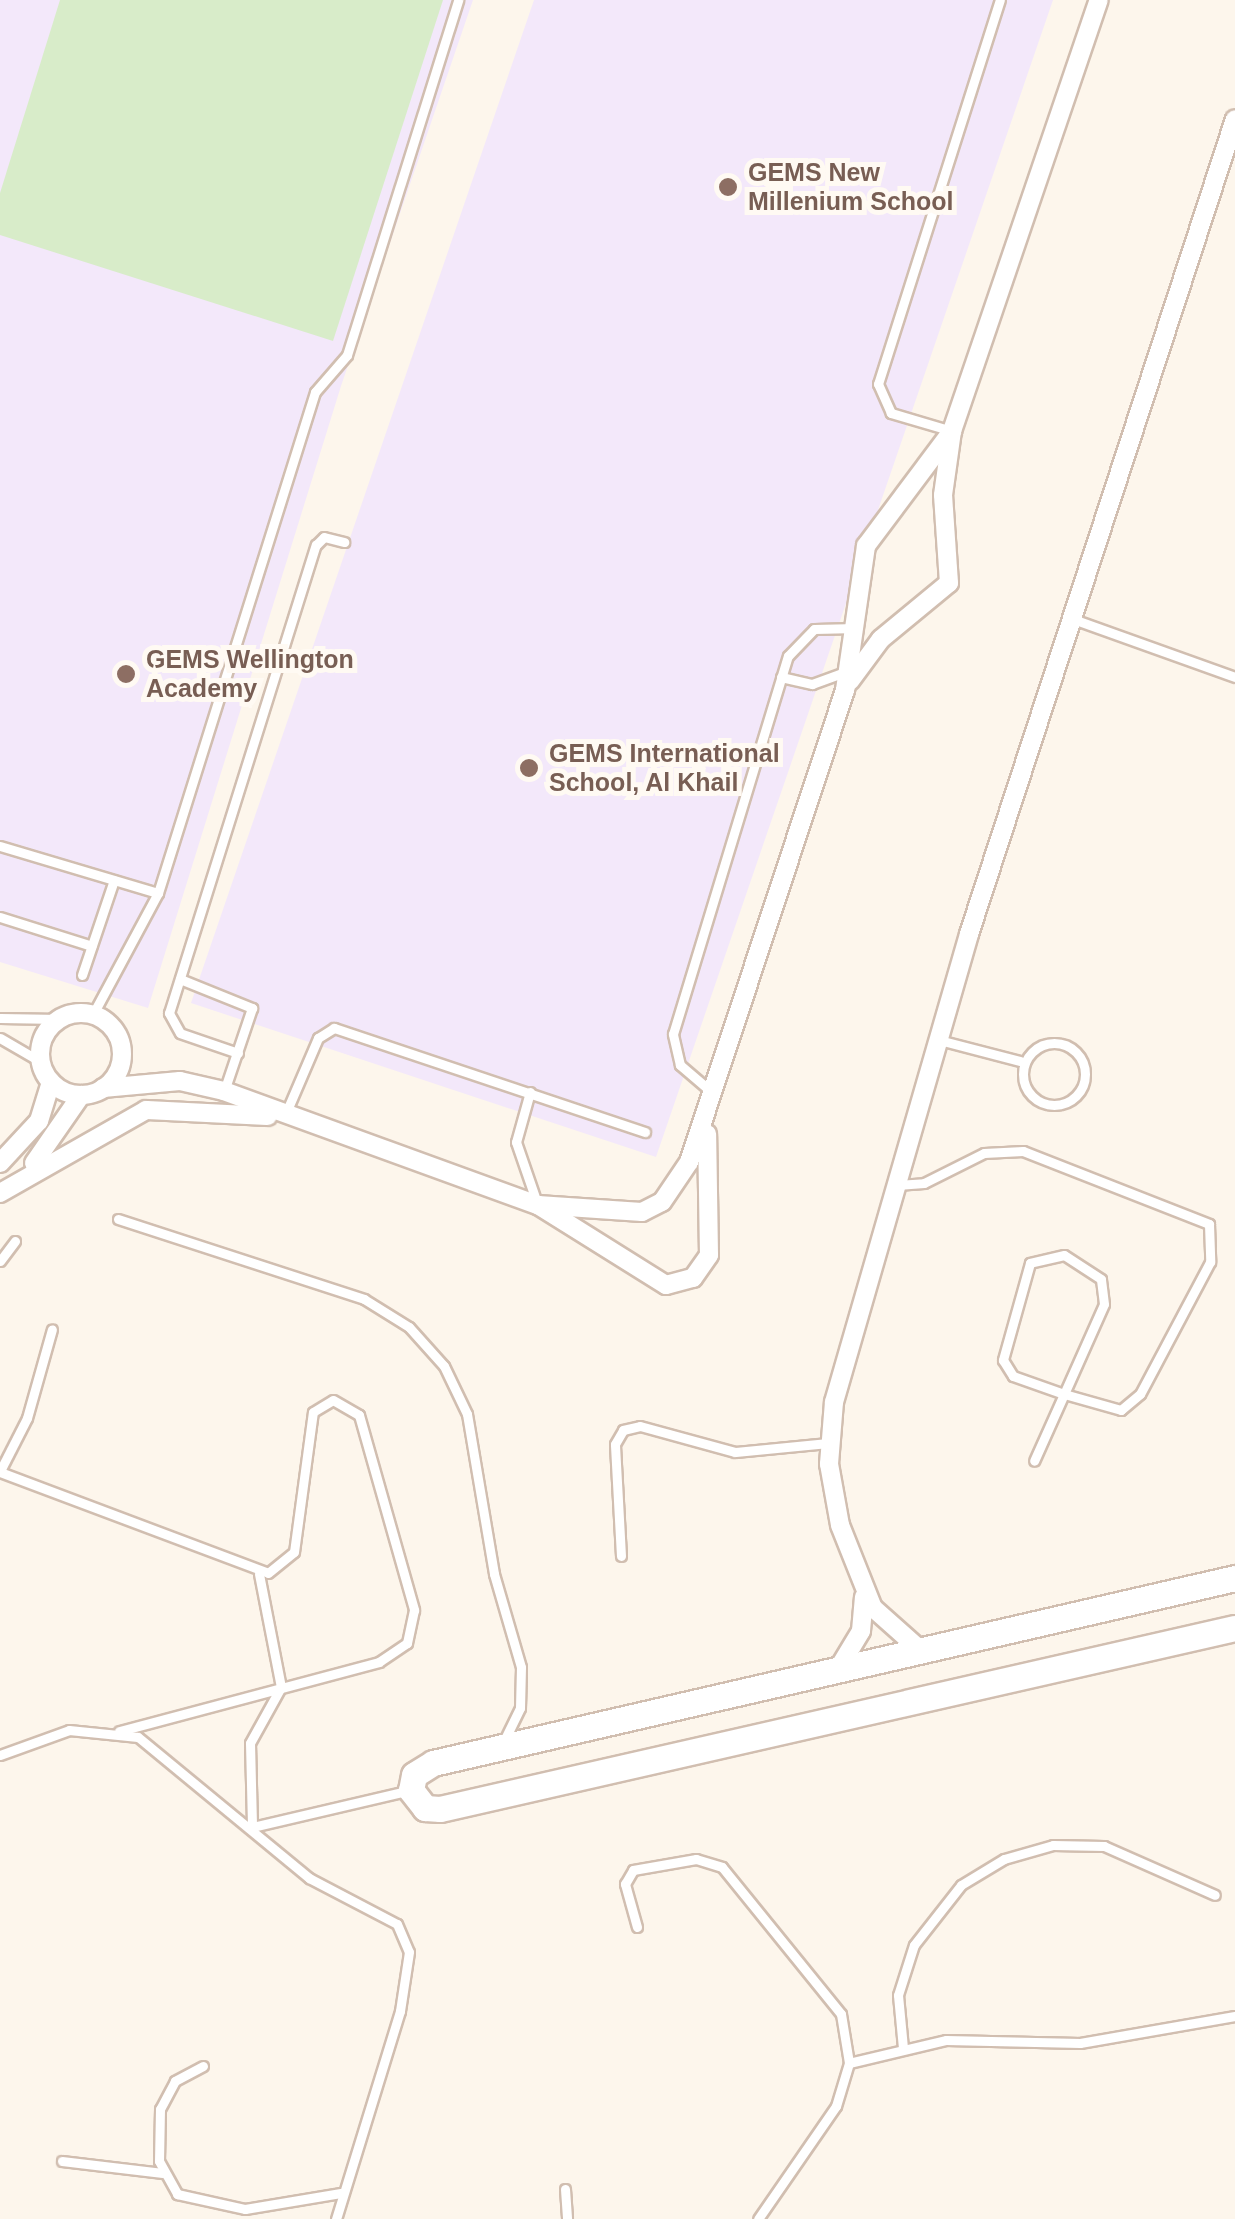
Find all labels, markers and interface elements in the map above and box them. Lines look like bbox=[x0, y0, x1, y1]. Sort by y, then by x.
place label: GEMS New Millenium School bbox=[748, 158, 954, 217]
marker: GEMS New Millenium School bbox=[717, 176, 739, 198]
place label: GEMS Wellington Academy bbox=[146, 645, 354, 704]
marker: GEMS Wellington Academy bbox=[115, 663, 137, 685]
place label: GEMS International School, Al Khail bbox=[549, 739, 780, 798]
marker: GEMS International School, Al Khail bbox=[518, 757, 540, 779]

